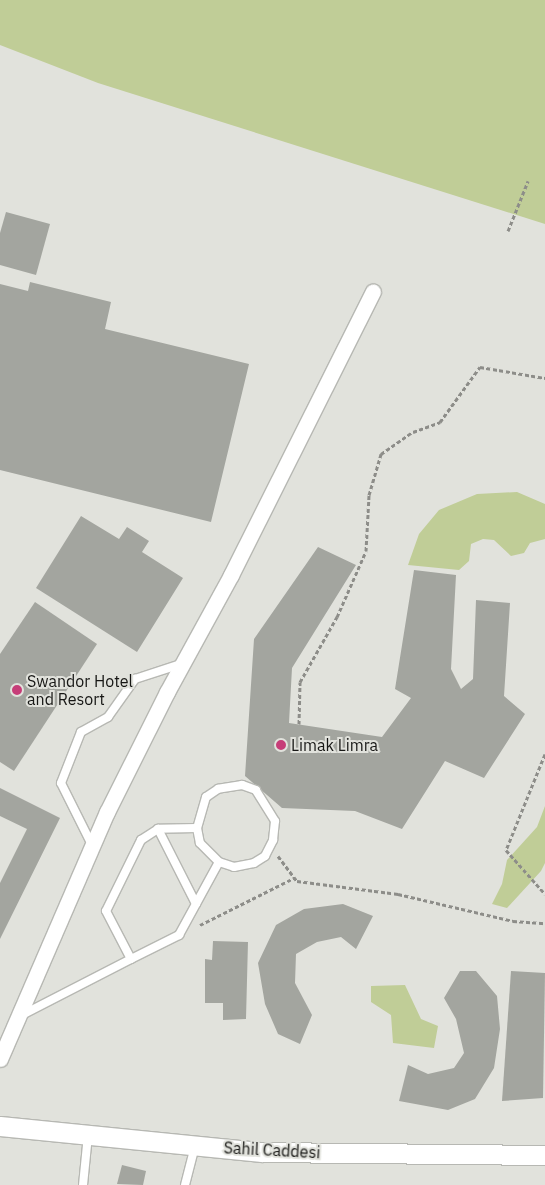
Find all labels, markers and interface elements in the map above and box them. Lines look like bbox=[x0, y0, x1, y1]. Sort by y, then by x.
place label: Swandor Hotel and Resort bbox=[27, 671, 133, 709]
marker: Swandor Hotel and Resort bbox=[11, 684, 23, 696]
place label: Limak Limra bbox=[291, 735, 378, 755]
marker: Limak Limra bbox=[275, 739, 287, 751]
street label: Sahil Caddesi bbox=[223, 1138, 321, 1162]

